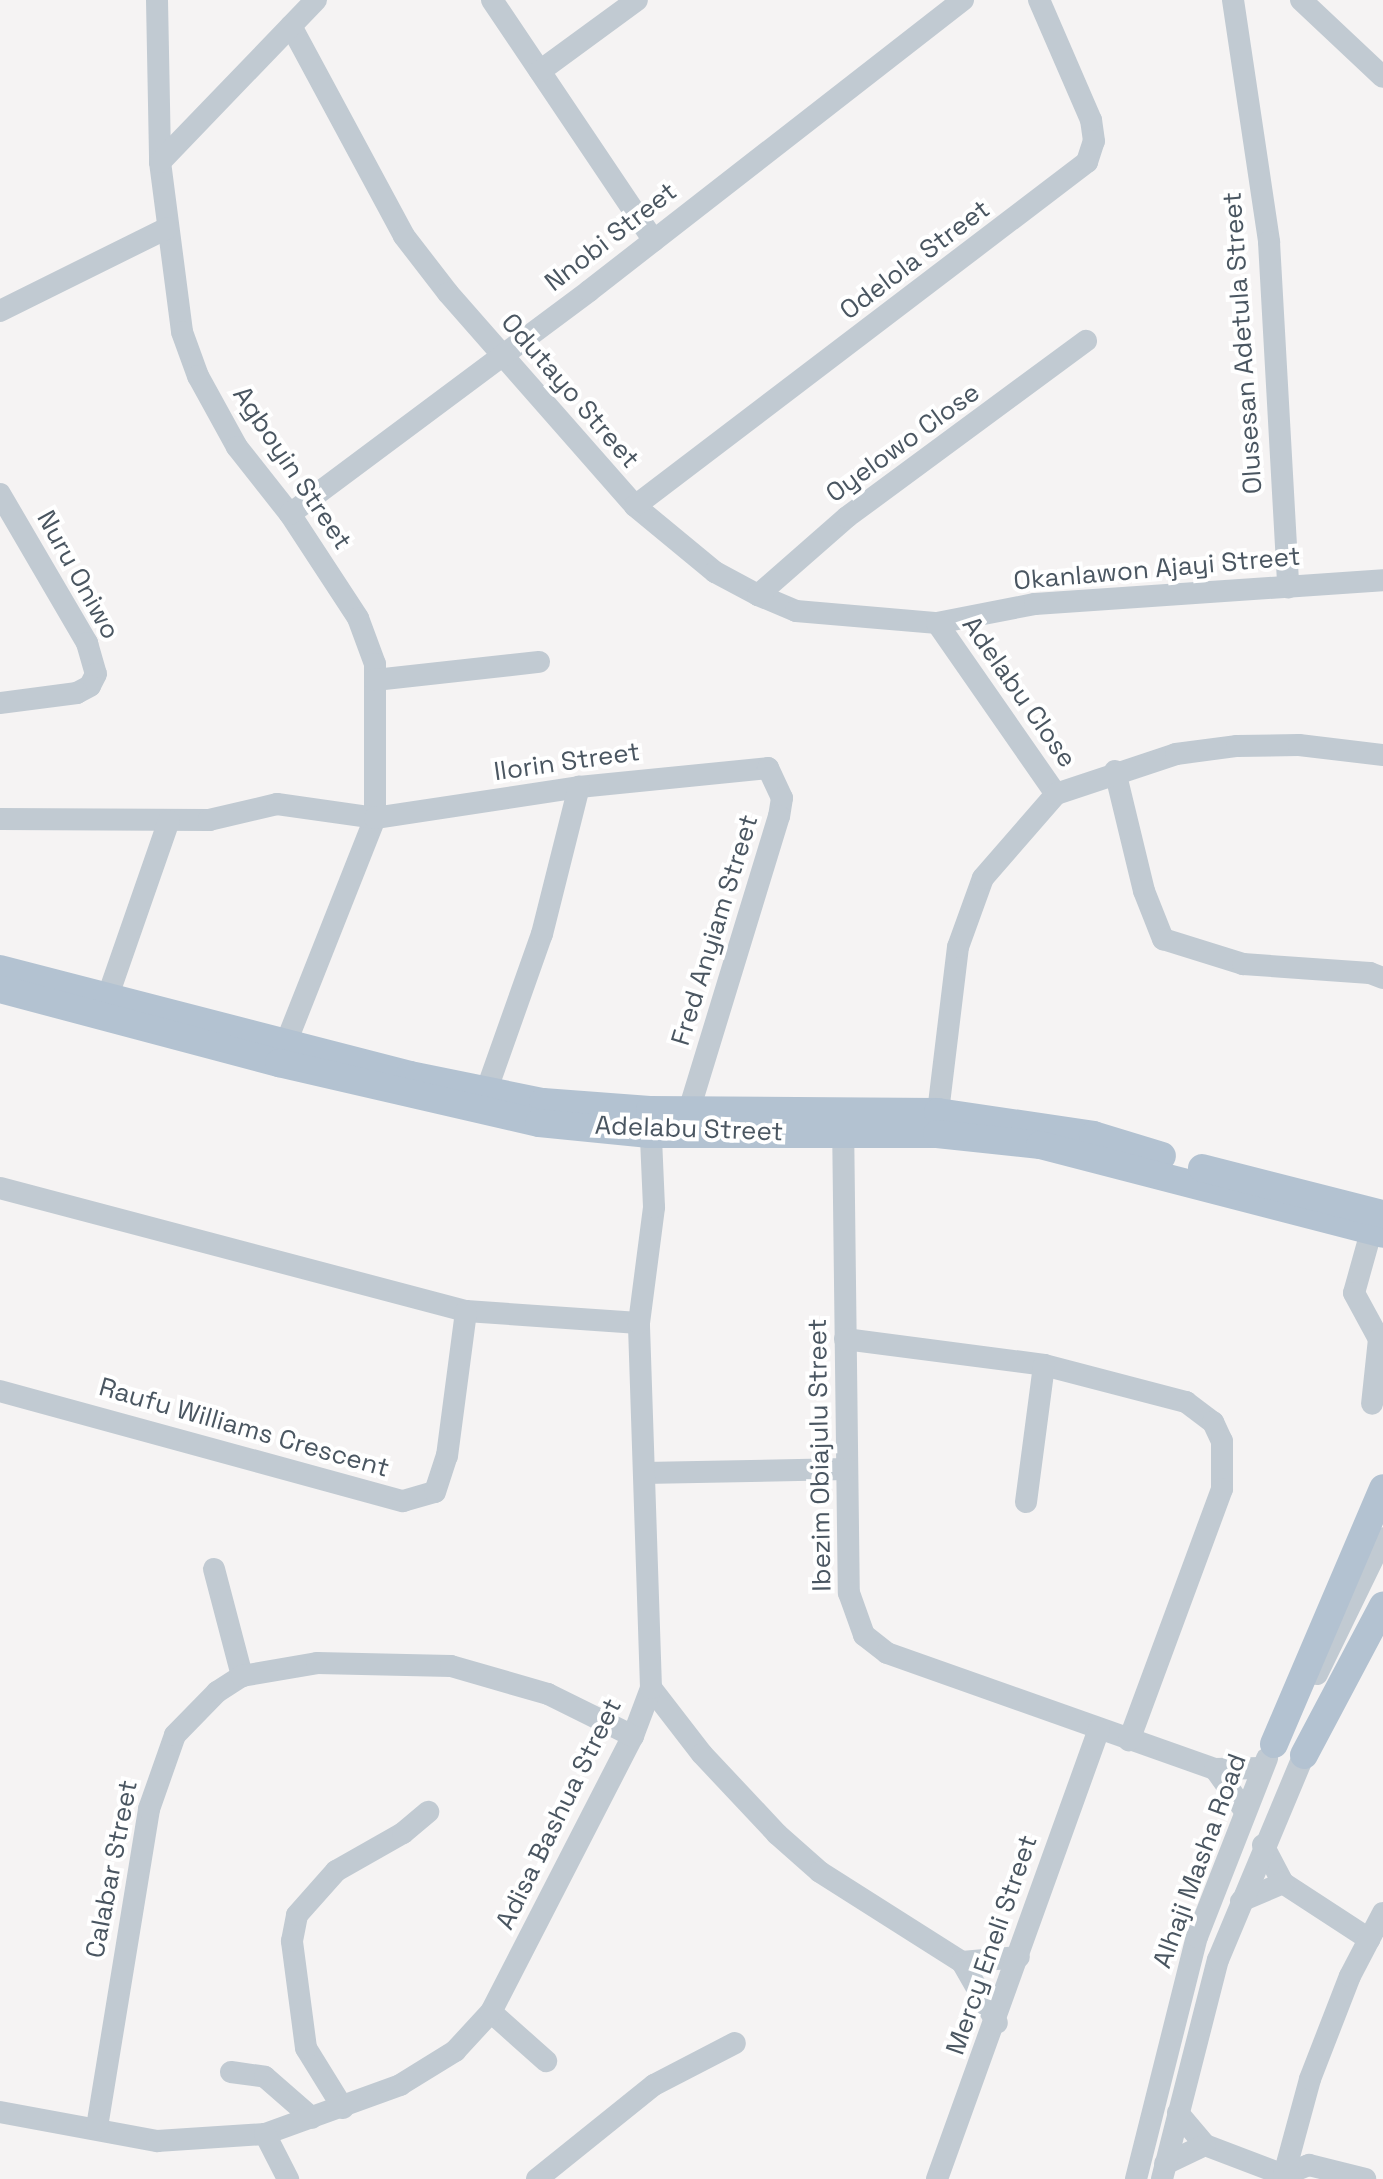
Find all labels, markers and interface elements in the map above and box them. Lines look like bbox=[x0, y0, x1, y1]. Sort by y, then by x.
street label: Nnobi Street bbox=[539, 176, 683, 298]
street label: Olusesan Adetula Street bbox=[1217, 191, 1269, 495]
street label: Odelola Street bbox=[834, 194, 996, 326]
street label: Odutayo Street bbox=[494, 307, 646, 475]
street label: Oyelowo Close bbox=[820, 377, 986, 509]
street label: Agboyin Street bbox=[226, 380, 358, 556]
street label: Nuru Oniwo bbox=[30, 505, 126, 645]
street label: Okanlawon Ajayi Street bbox=[1012, 541, 1302, 597]
street label: Adelabu Close bbox=[955, 610, 1083, 774]
street label: Ilorin Street bbox=[492, 736, 642, 788]
street label: Fred Anyiam Street bbox=[665, 811, 765, 1049]
street label: Adelabu Street bbox=[594, 1110, 784, 1148]
street label: Ibezim Obiajulu Street bbox=[802, 1318, 838, 1592]
street label: Raufu Williams Crescent bbox=[95, 1372, 393, 1484]
street label: Adisa Bashua Street bbox=[489, 1693, 629, 1935]
street label: Alhaji Masha Road bbox=[1147, 1750, 1253, 1972]
street label: Calabar Street bbox=[79, 1777, 145, 1961]
street label: Mercy Eneli Street bbox=[940, 1831, 1044, 2059]

